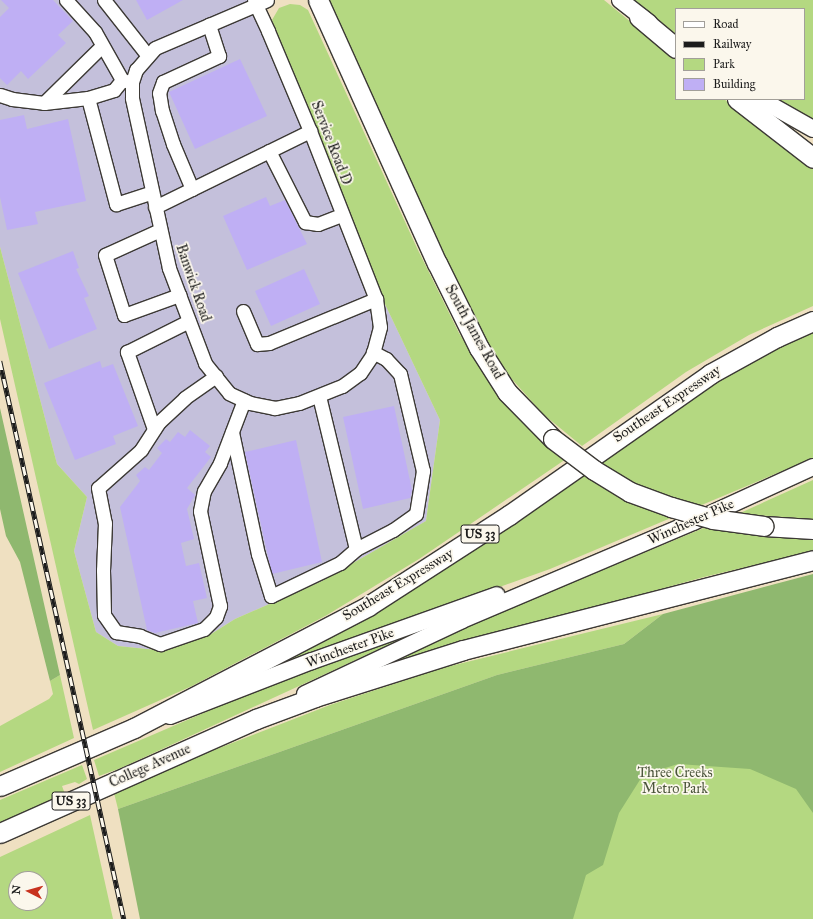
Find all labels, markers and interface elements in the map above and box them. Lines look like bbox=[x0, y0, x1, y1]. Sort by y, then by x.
legend bbox=[675, 8, 805, 100]
text: Road bbox=[713, 17, 739, 31]
text: Railway bbox=[713, 37, 751, 51]
text: Park bbox=[713, 57, 735, 71]
text: Building bbox=[713, 77, 755, 91]
street label: Service Road D bbox=[307, 99, 355, 187]
street label: Banwick Road bbox=[172, 242, 214, 324]
street label: South James Road bbox=[441, 282, 507, 382]
street label: Southeast Expressway bbox=[610, 362, 724, 446]
street label: Winchester Pike bbox=[645, 496, 737, 548]
road number: US 33 bbox=[460, 523, 500, 545]
street label: Southeast Expressway bbox=[340, 545, 456, 625]
street label: Winchester Pike bbox=[304, 624, 396, 672]
street label: College Avenue bbox=[107, 741, 193, 791]
park label: Three Creeks Metro Park bbox=[637, 765, 713, 798]
road number: US 33 bbox=[51, 790, 91, 812]
north arrow bbox=[8, 871, 48, 911]
text: N bbox=[10, 884, 24, 895]

